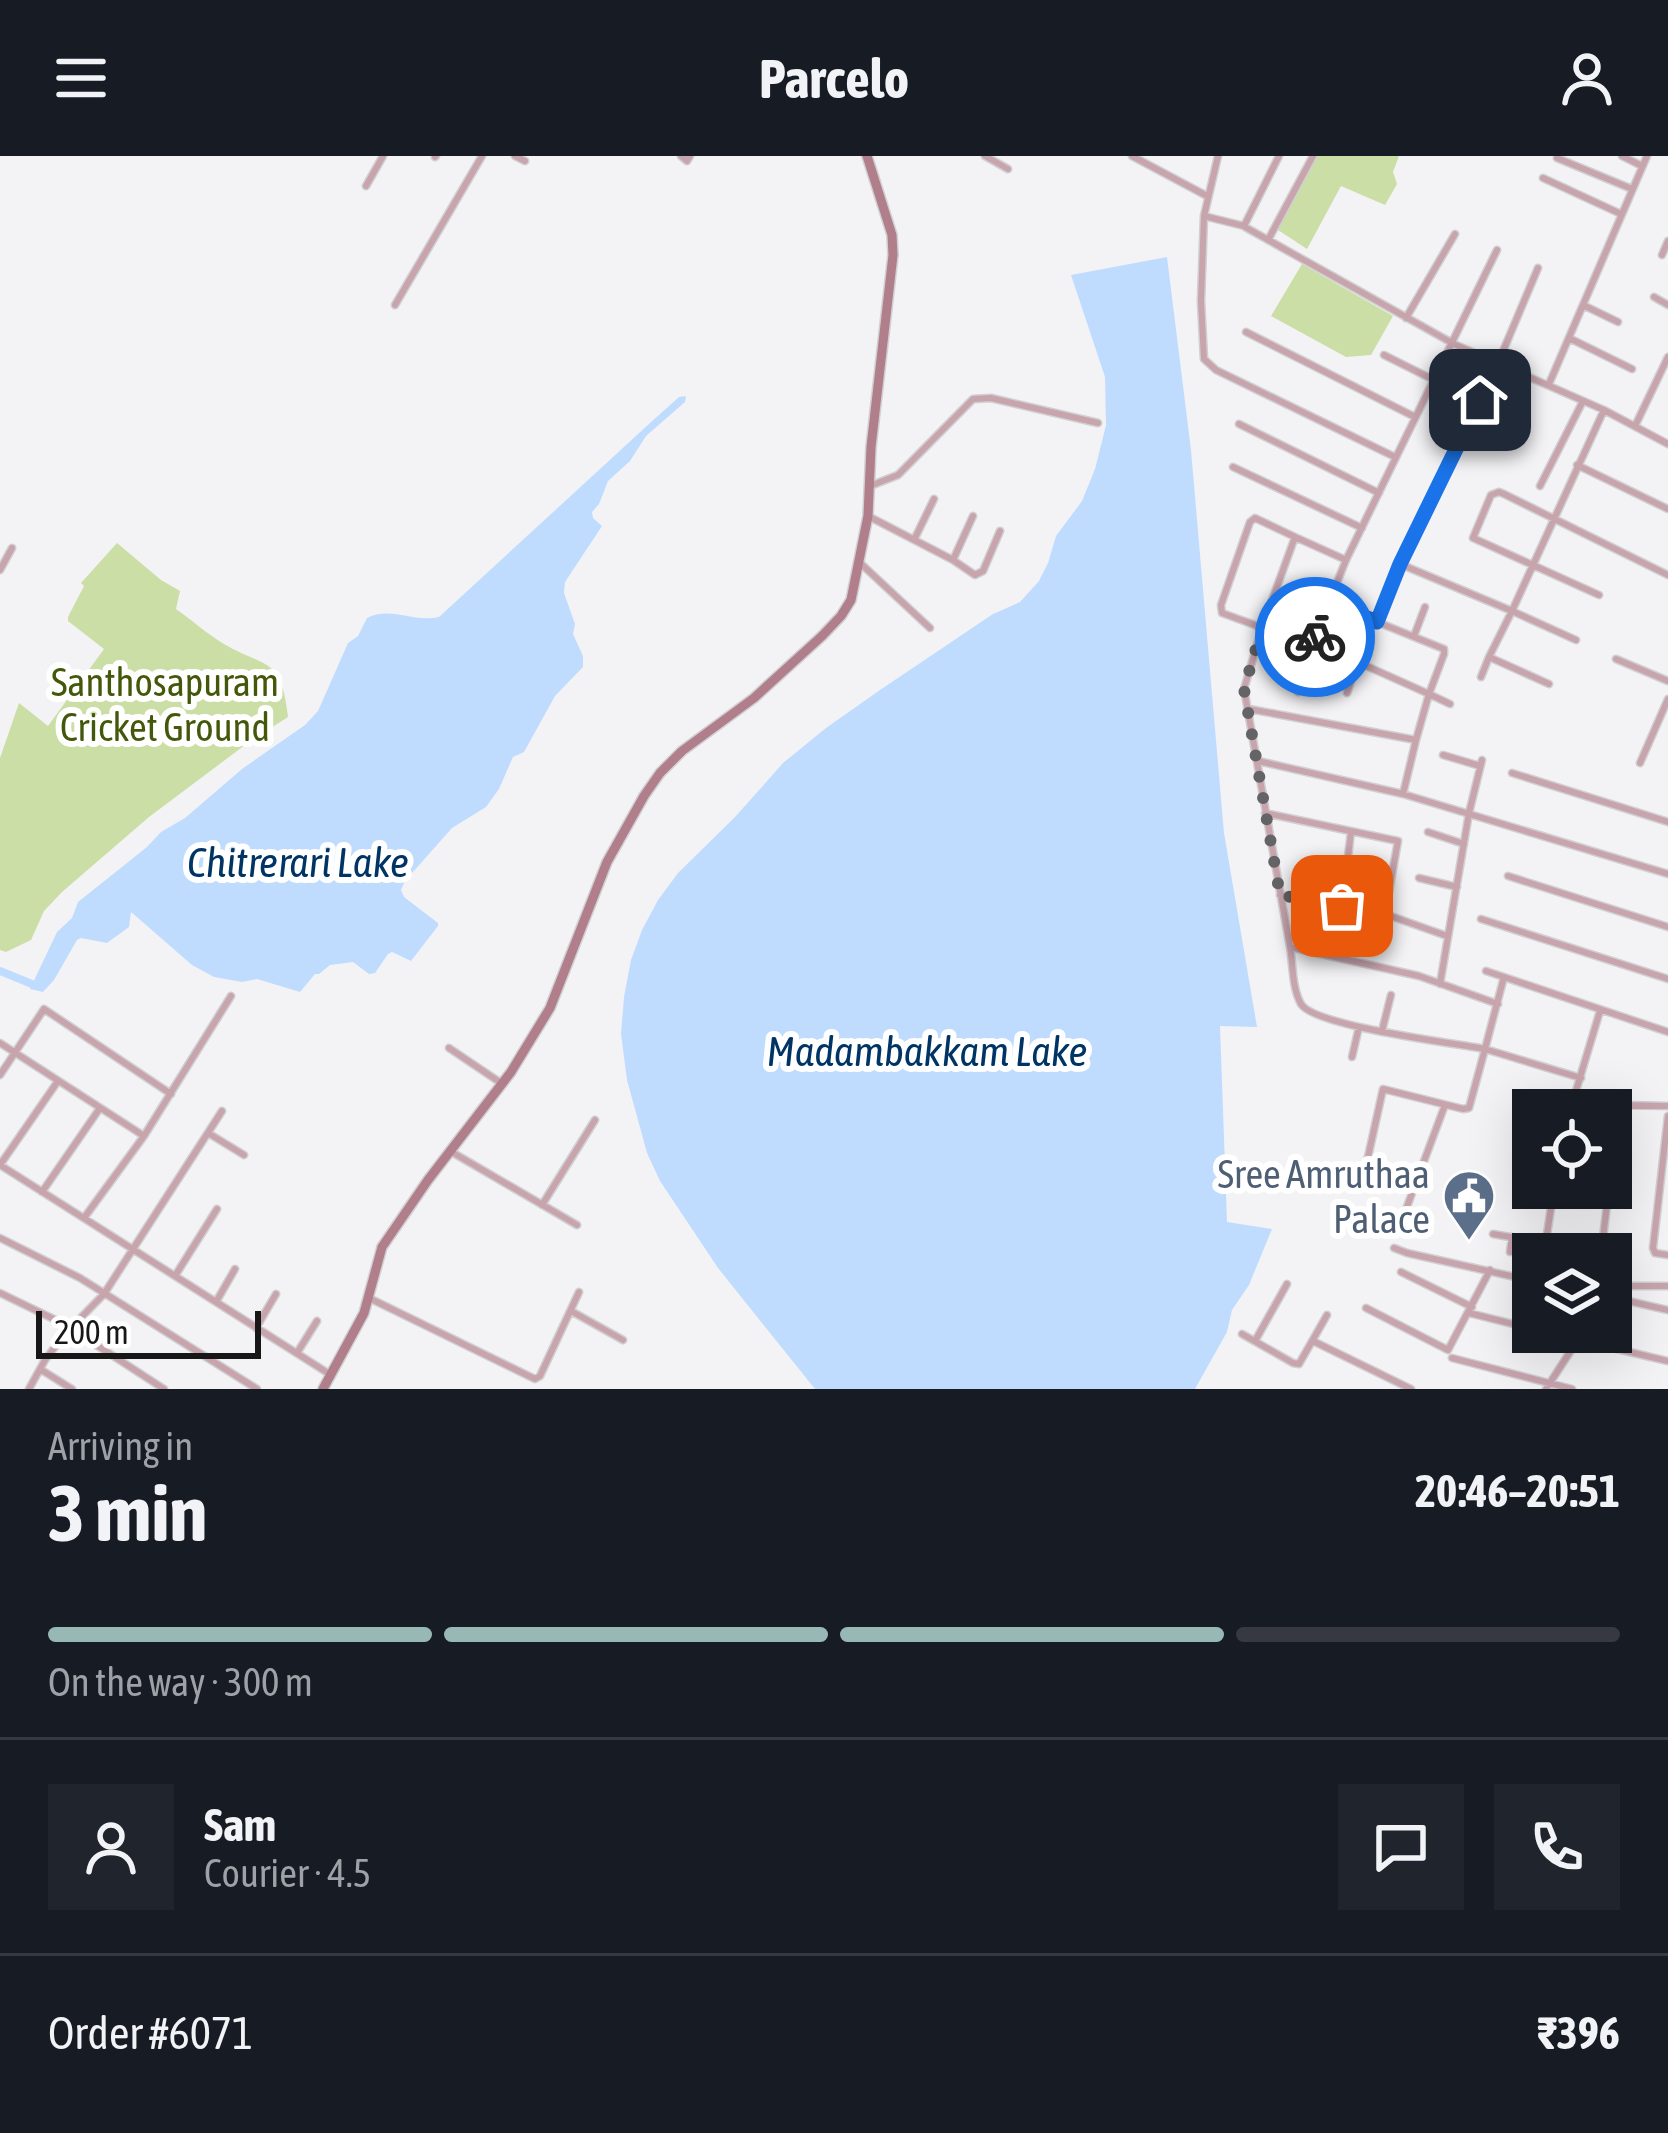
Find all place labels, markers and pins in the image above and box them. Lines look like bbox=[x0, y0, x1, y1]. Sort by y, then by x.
pin bbox=[1429, 349, 1531, 451]
pin bbox=[1291, 855, 1393, 957]
place label: Sree Amruthaa Palace bbox=[1218, 1152, 1430, 1241]
public building icon: Sree Amruthaa Palace bbox=[1441, 1168, 1497, 1242]

